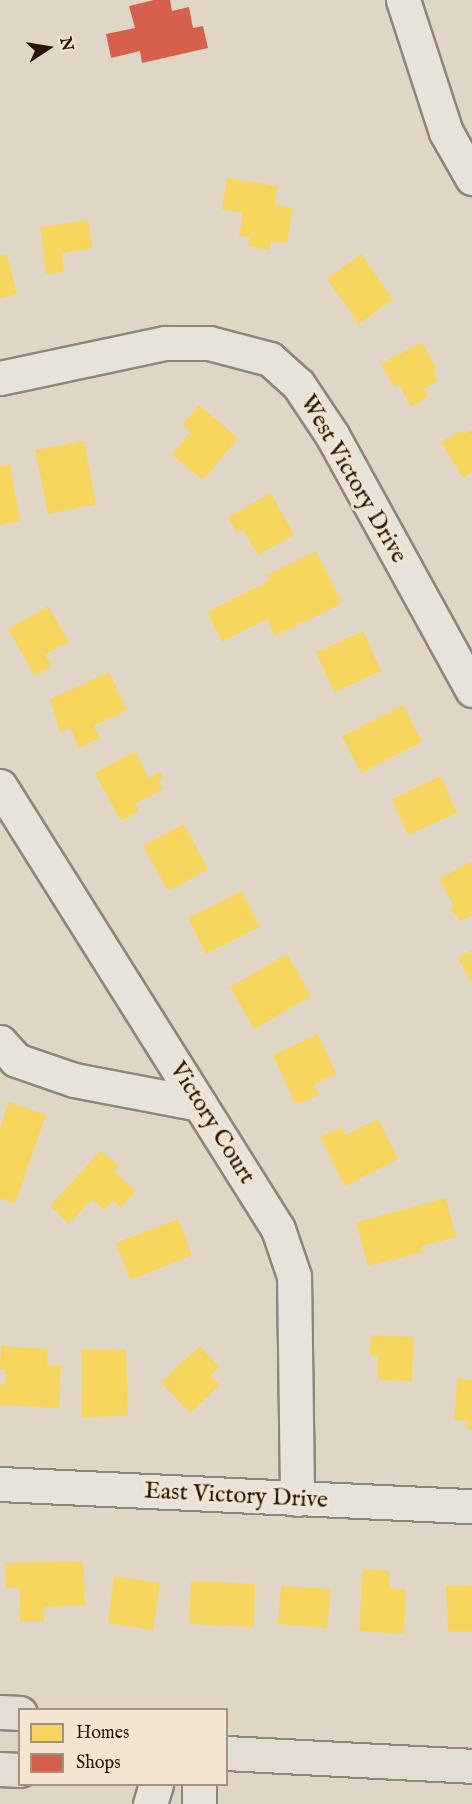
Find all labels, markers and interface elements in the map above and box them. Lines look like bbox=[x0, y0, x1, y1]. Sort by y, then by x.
north arrow bbox=[18, 18, 78, 78]
text: N bbox=[54, 35, 77, 53]
street label: West Victory Drive bbox=[293, 390, 413, 568]
street label: Victory Court bbox=[163, 1057, 261, 1189]
street label: East Victory Drive bbox=[143, 1477, 329, 1515]
legend bbox=[18, 1708, 228, 1786]
text: Homes bbox=[76, 1722, 129, 1745]
text: Shops bbox=[76, 1752, 121, 1775]

